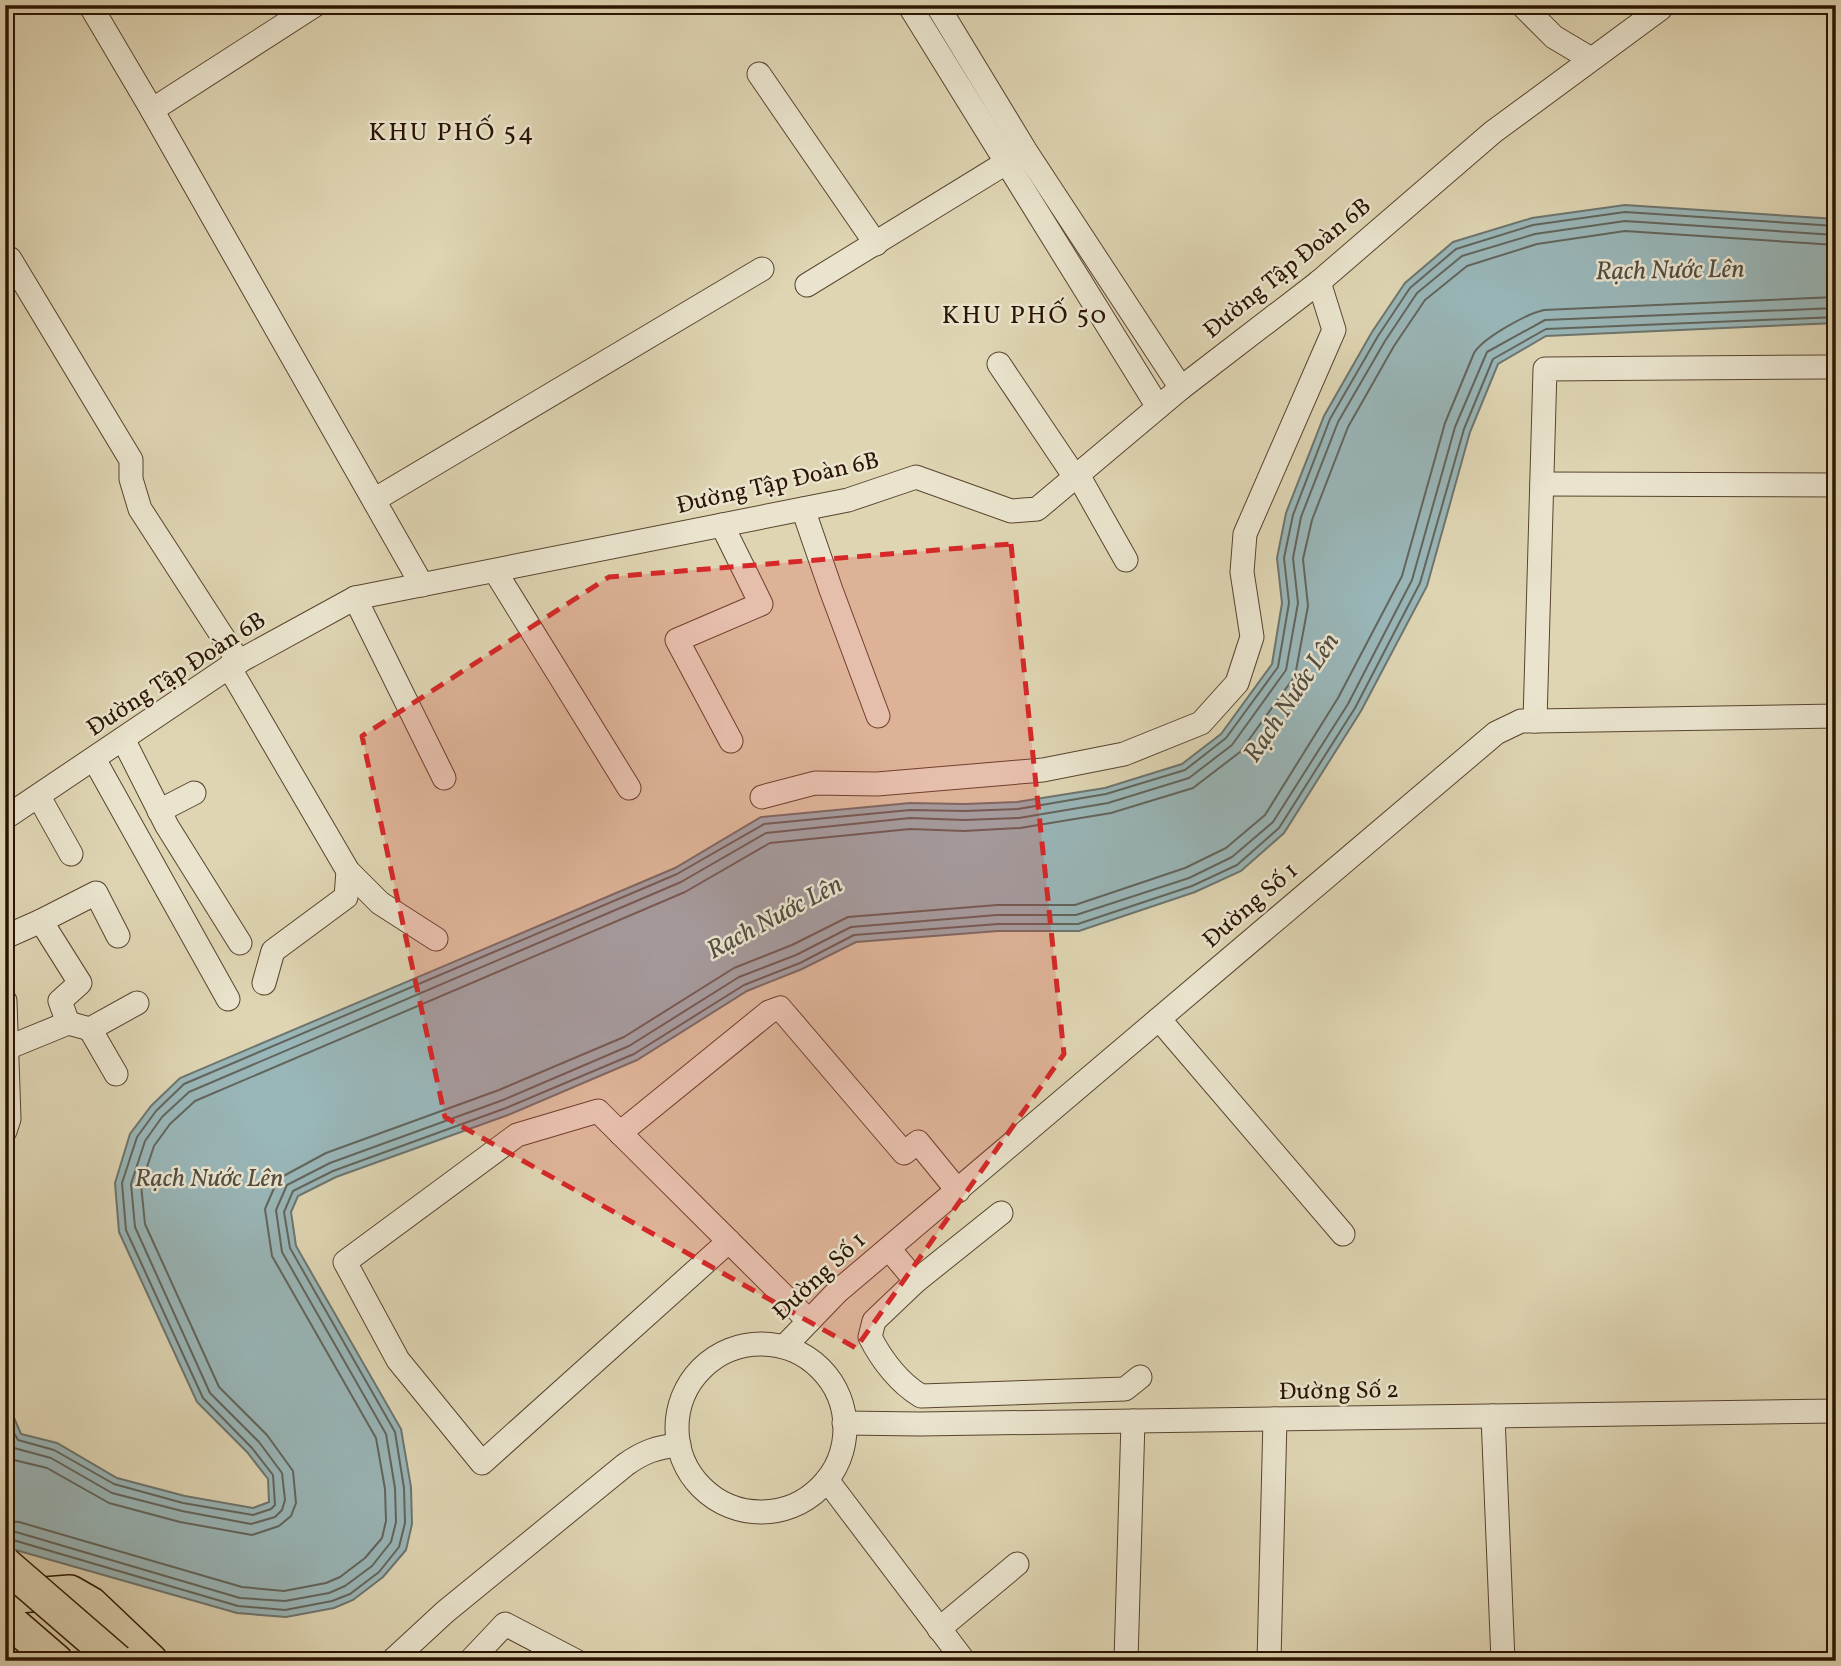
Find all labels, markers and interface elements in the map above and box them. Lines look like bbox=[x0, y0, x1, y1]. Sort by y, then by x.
district label: KHU PHỐ 54 bbox=[369, 114, 535, 151]
street label: Đường Tập Đoàn 6B bbox=[1197, 191, 1379, 347]
water label: Rạch Nước Lên bbox=[1595, 252, 1745, 290]
district label: KHU PHỐ 50 bbox=[942, 297, 1108, 334]
street label: Đường Tập Đoàn 6B bbox=[673, 444, 883, 524]
street label: Đường Tập Đoàn 6B bbox=[81, 604, 273, 746]
water label: Rạch Nước Lên bbox=[1235, 626, 1349, 770]
street label: Đường Số 1 bbox=[1196, 855, 1306, 957]
water label: Rạch Nước Lên bbox=[701, 867, 849, 969]
water label: Rạch Nước Lên bbox=[134, 1161, 284, 1197]
street label: Đường Số 1 bbox=[766, 1225, 874, 1329]
street label: Đường Số 2 bbox=[1279, 1374, 1399, 1410]

